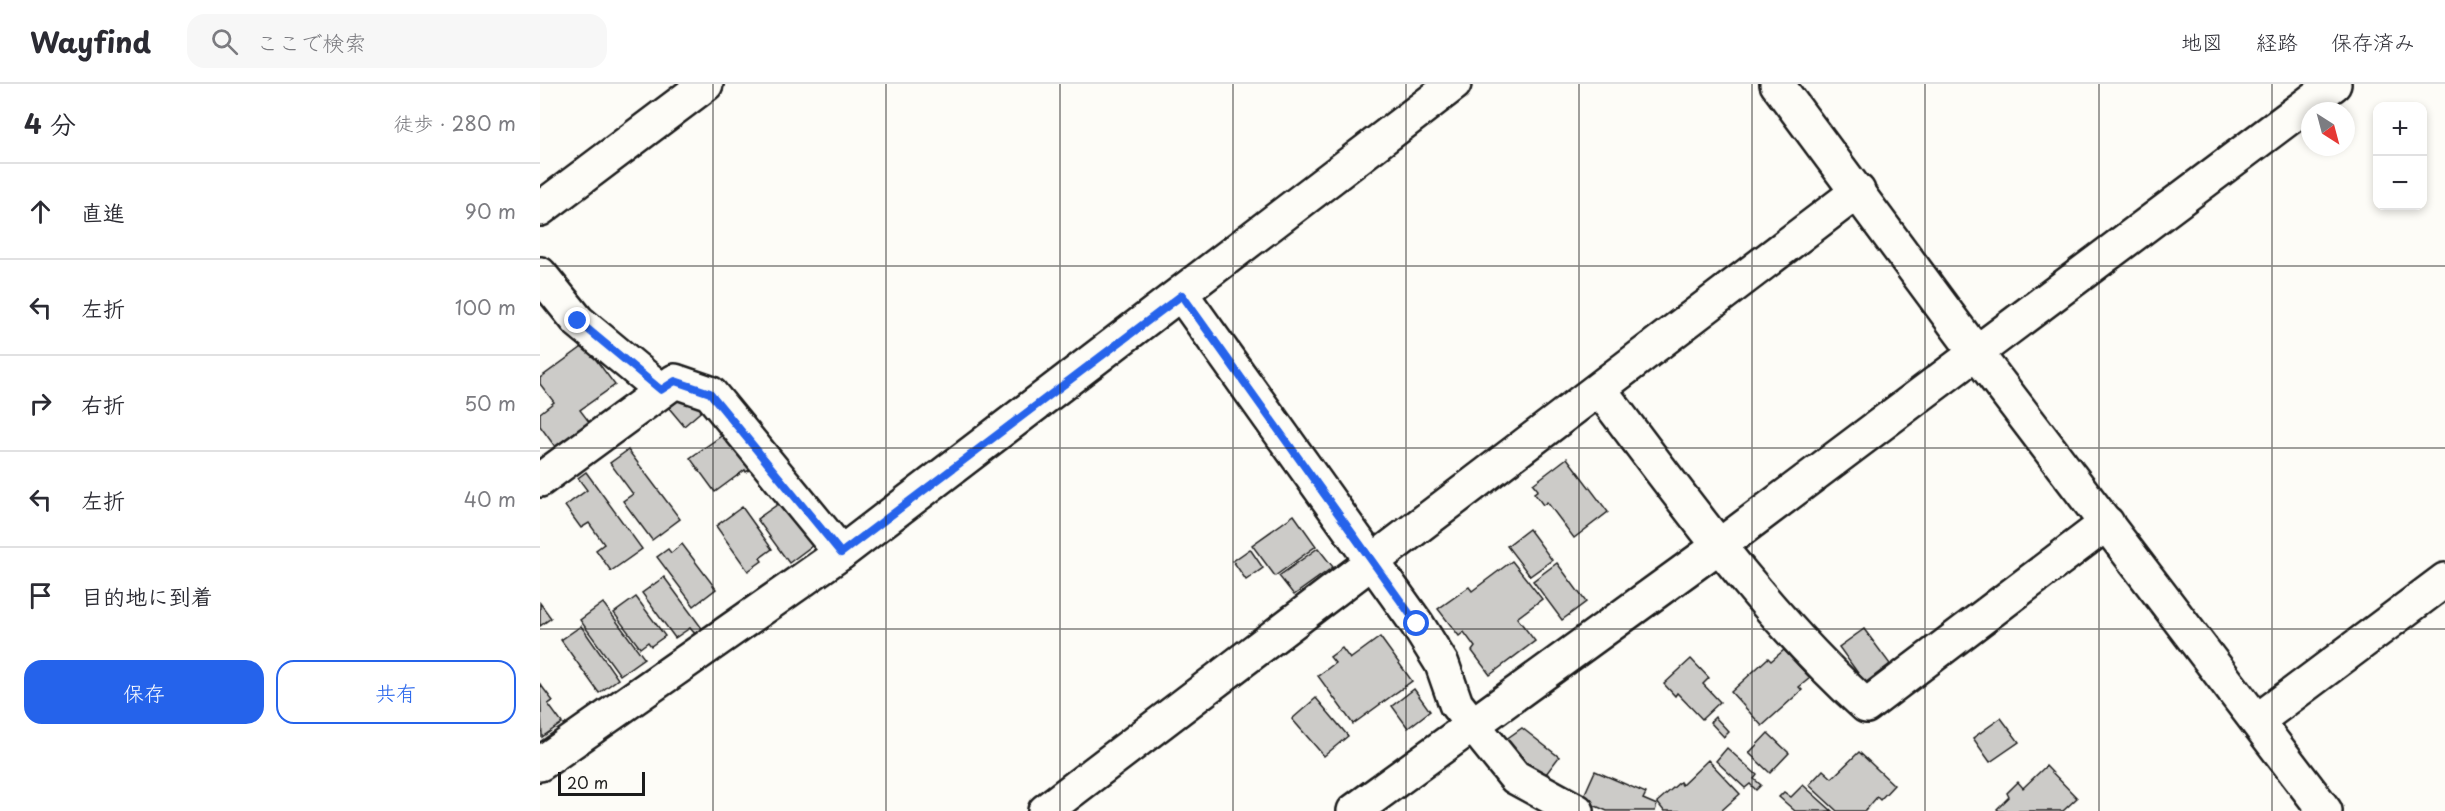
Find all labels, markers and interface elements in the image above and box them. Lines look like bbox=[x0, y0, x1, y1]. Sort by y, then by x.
search box bbox=[187, 14, 607, 68]
text: Wayfind bbox=[30, 20, 151, 63]
icon: search bbox=[208, 25, 241, 58]
text: ここで検索 bbox=[256, 25, 366, 58]
text: 地図 bbox=[2181, 25, 2223, 57]
text: 経路 bbox=[2256, 25, 2298, 57]
text: 保存済み bbox=[2331, 25, 2415, 57]
north arrow bbox=[2301, 102, 2355, 156]
map controls bbox=[2373, 102, 2427, 210]
button: + bbox=[2373, 102, 2427, 156]
text: 4 分 bbox=[24, 104, 76, 143]
text: 徒歩 · 280 m bbox=[394, 108, 516, 138]
button: − bbox=[2373, 156, 2427, 210]
icon: ahead bbox=[24, 195, 57, 228]
text: 直進 bbox=[81, 195, 125, 228]
text: 90 m bbox=[465, 196, 516, 226]
icon: left bbox=[24, 291, 57, 324]
text: 左折 bbox=[81, 291, 125, 324]
text: 100 m bbox=[455, 292, 516, 322]
route end bbox=[564, 307, 590, 333]
icon: right bbox=[24, 387, 57, 420]
text: 右折 bbox=[81, 387, 125, 420]
text: 50 m bbox=[464, 388, 516, 418]
icon: left bbox=[24, 483, 57, 516]
text: 左折 bbox=[81, 483, 125, 516]
text: 40 m bbox=[464, 484, 516, 514]
icon: arrive bbox=[24, 579, 57, 612]
text: 目的地に到着 bbox=[81, 579, 213, 612]
route start bbox=[1403, 610, 1429, 636]
button: 保存 bbox=[24, 660, 264, 724]
button: 共有 bbox=[276, 660, 516, 724]
scale bar bbox=[558, 769, 645, 796]
text: 20 m bbox=[567, 770, 608, 794]

